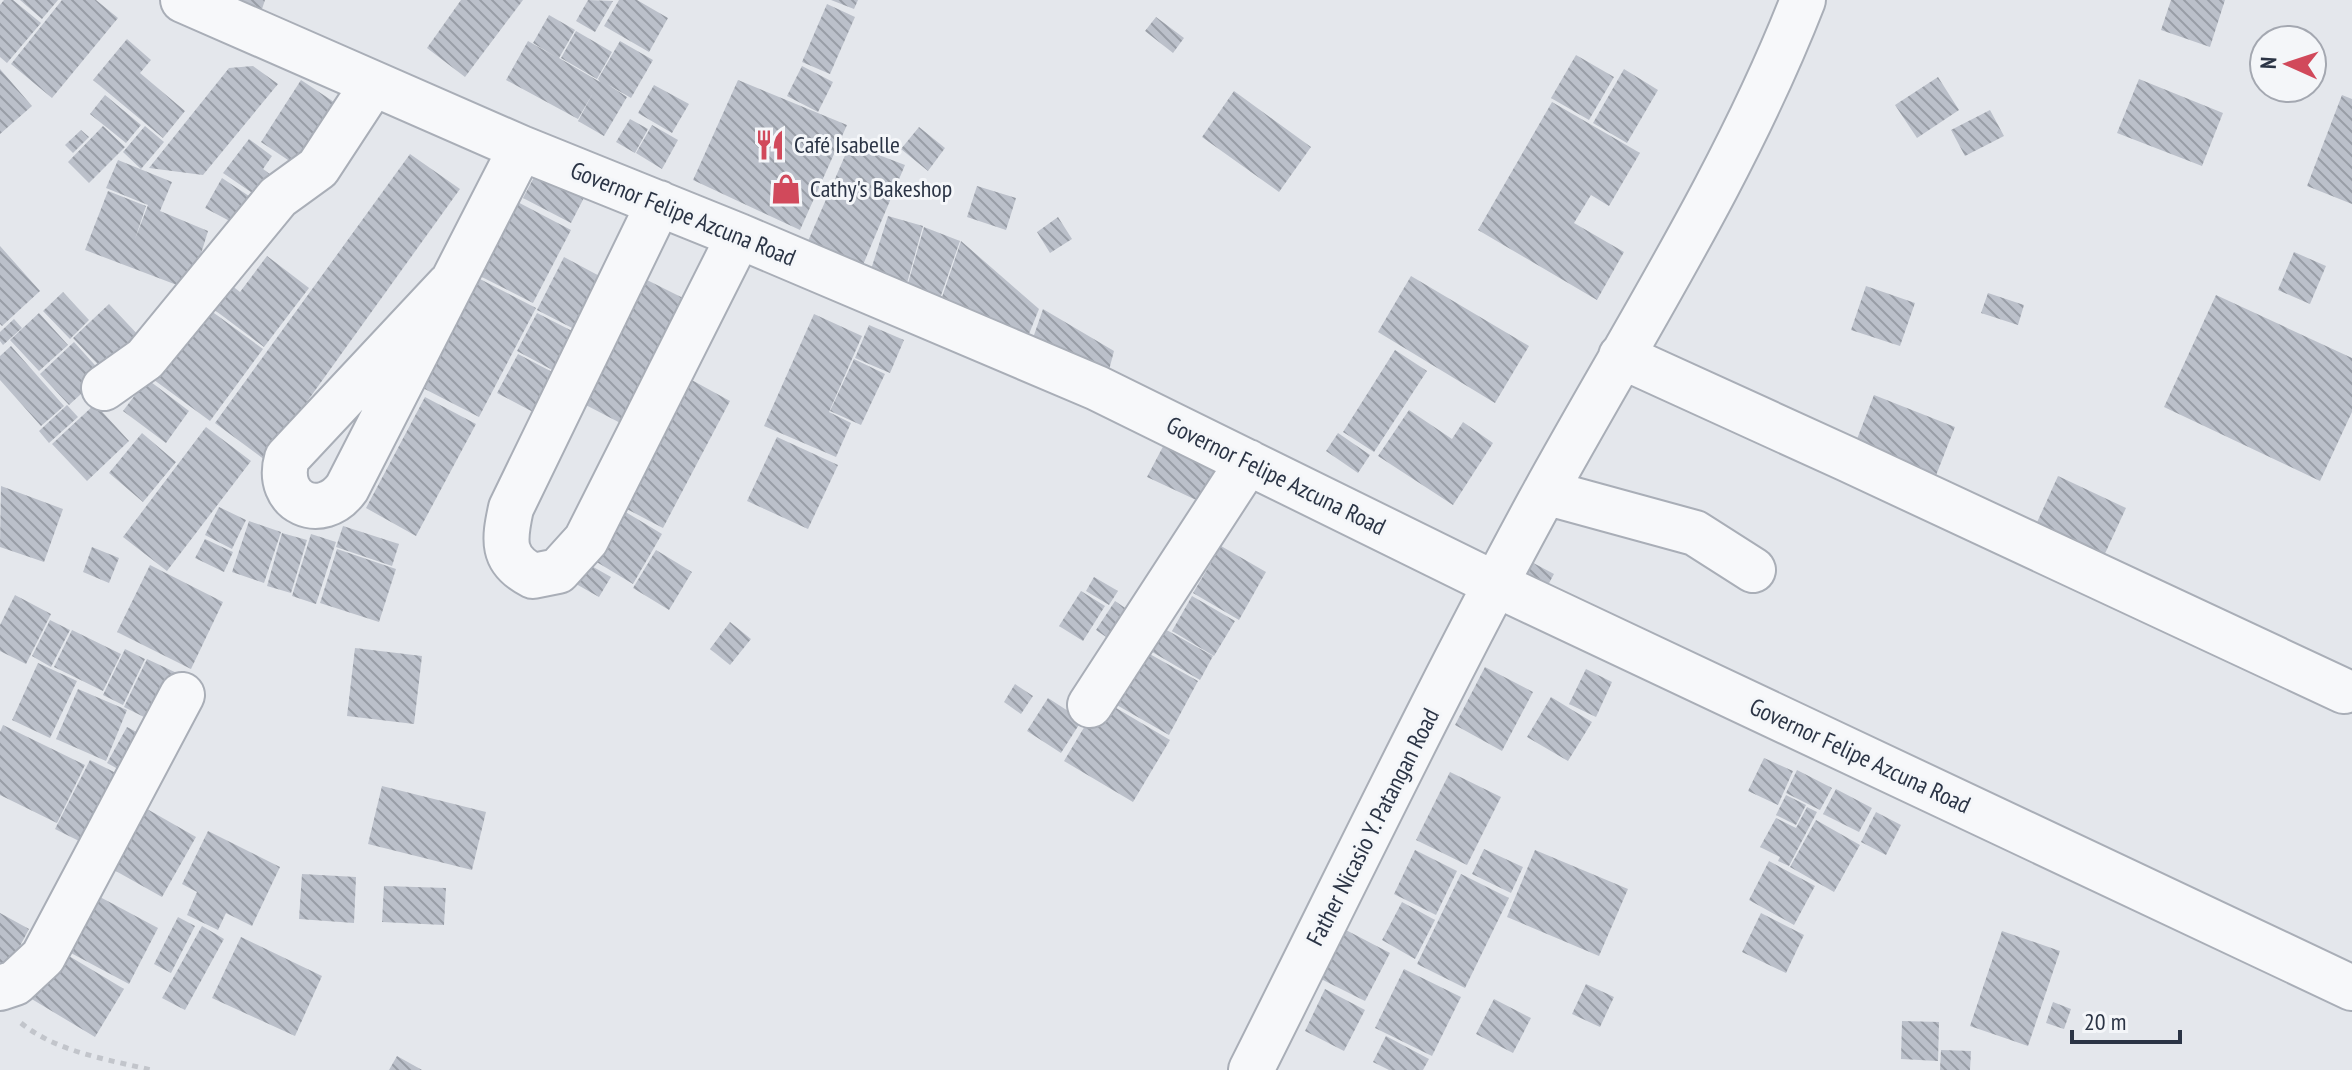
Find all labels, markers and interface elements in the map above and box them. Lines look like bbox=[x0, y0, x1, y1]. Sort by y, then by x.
north arrow bbox=[2248, 24, 2328, 104]
text: N bbox=[2254, 56, 2282, 70]
restaurant icon: Café Isabelle bbox=[753, 128, 787, 162]
place label: Café Isabelle bbox=[794, 129, 900, 160]
street label: Governor Felipe Azcuna Road bbox=[566, 154, 800, 273]
shop icon: Cathy's Bakeshop bbox=[769, 172, 803, 206]
place label: Cathy's Bakeshop bbox=[810, 173, 952, 204]
street label: Governor Felipe Azcuna Road bbox=[1161, 409, 1391, 542]
street label: Governor Felipe Azcuna Road bbox=[1745, 691, 1976, 820]
street label: Father Nicasio Y. Patangan Road bbox=[1299, 703, 1446, 951]
scale bar bbox=[2072, 994, 2180, 1044]
text: 20 m bbox=[2084, 1006, 2126, 1037]

